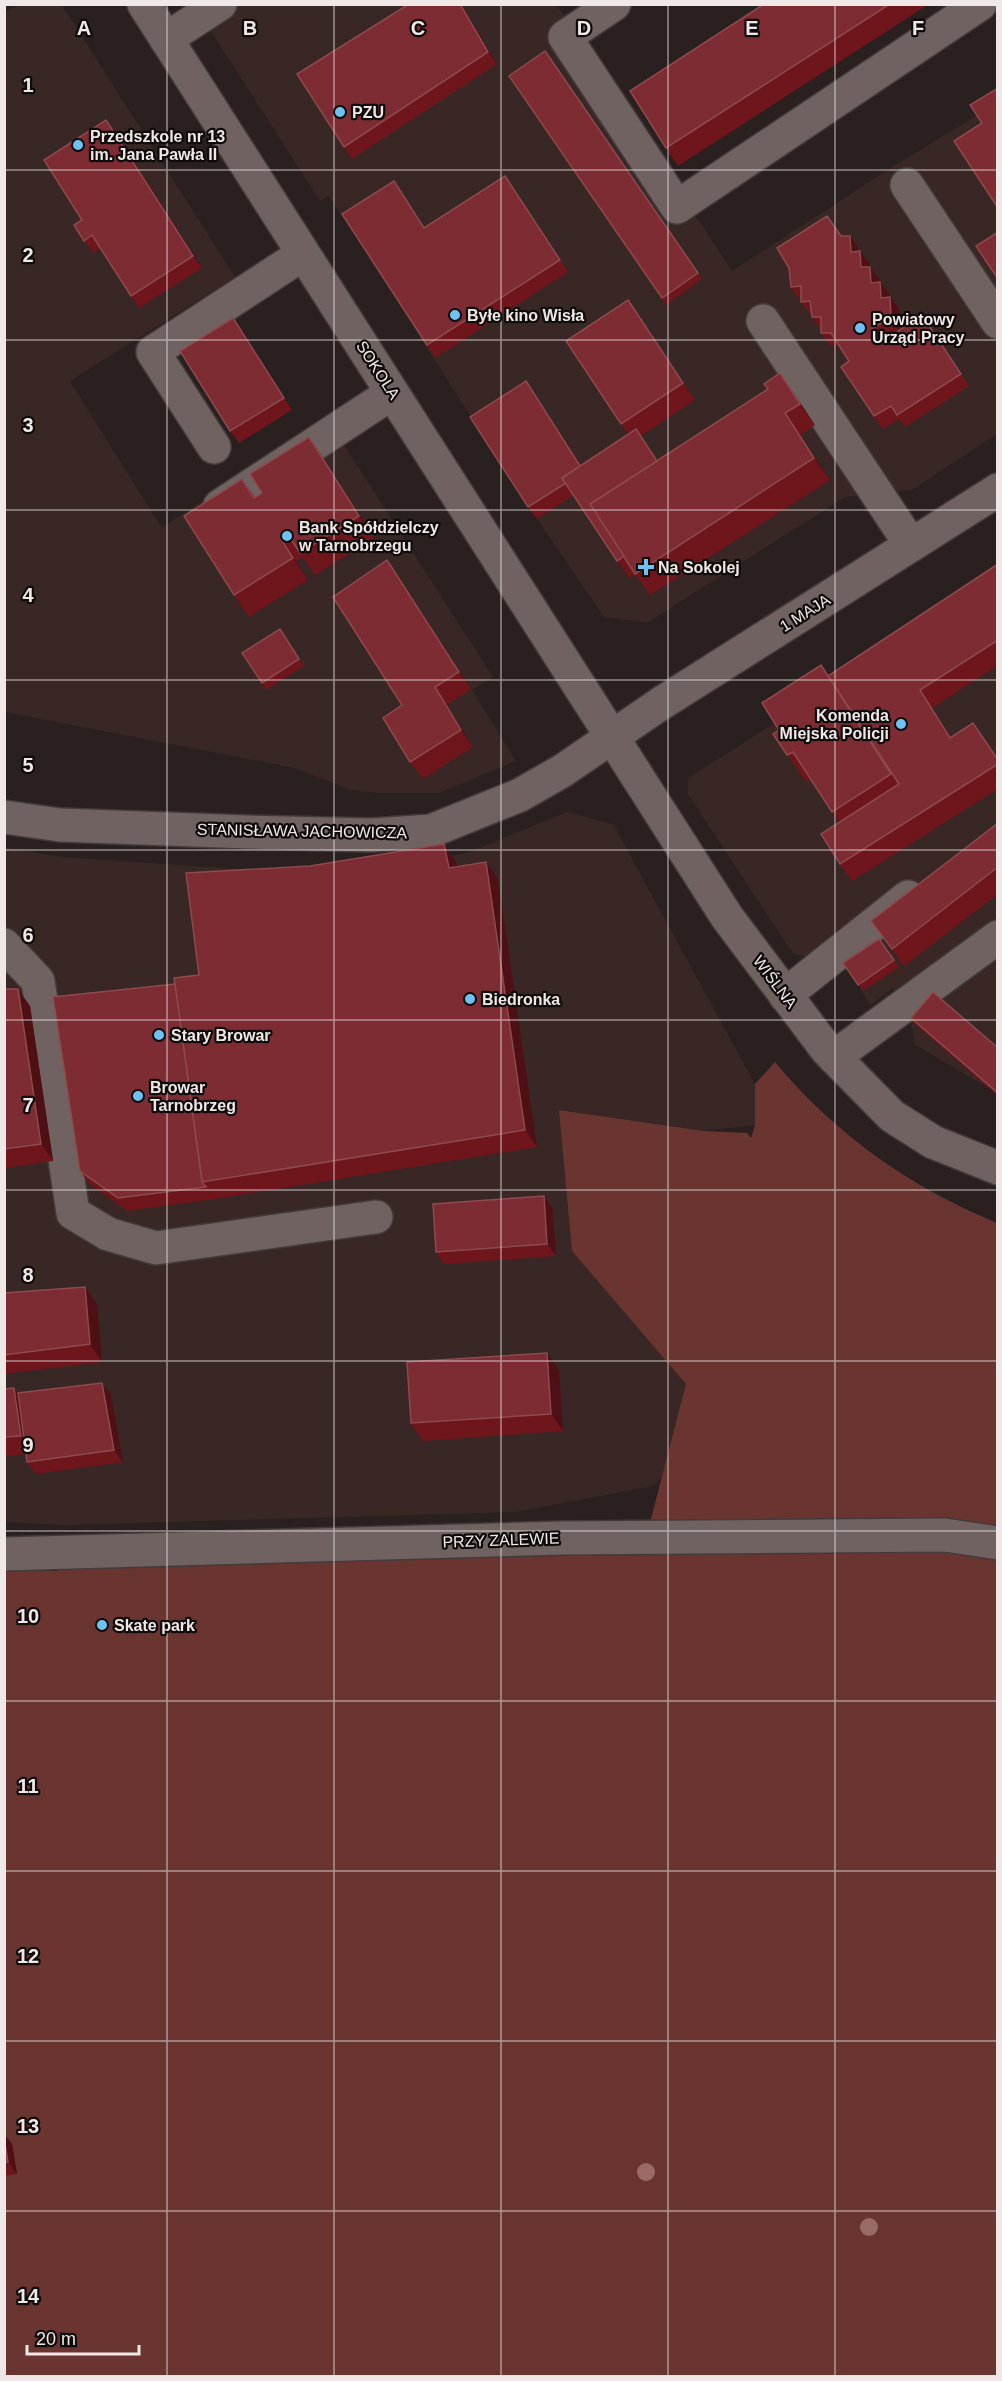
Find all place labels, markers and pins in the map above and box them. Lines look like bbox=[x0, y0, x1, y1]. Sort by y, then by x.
place label: PZU bbox=[352, 104, 384, 121]
marker: PZU bbox=[333, 105, 347, 119]
place label: Przedszkole nr 13 im. Jana Pawła II bbox=[90, 128, 225, 163]
marker: Przedszkole nr 13 im. Jana Pawła II bbox=[71, 138, 85, 152]
place label: Byłe kino Wisła bbox=[467, 307, 584, 324]
marker: Byłe kino Wisła bbox=[448, 308, 462, 322]
place label: Powiatowy Urząd Pracy bbox=[872, 311, 965, 346]
marker: Powiatowy Urząd Pracy bbox=[853, 321, 867, 335]
place label: Bank Spółdzielczy w Tarnobrzegu bbox=[298, 519, 439, 554]
marker: Bank Spółdzielczy w Tarnobrzegu bbox=[280, 529, 294, 543]
place label: Na Sokolej bbox=[658, 559, 740, 576]
marker: Na Sokolej bbox=[639, 560, 653, 574]
place label: Komenda Miejska Policji bbox=[780, 707, 889, 742]
marker: Komenda Miejska Policji bbox=[894, 717, 908, 731]
place label: Biedronka bbox=[482, 991, 560, 1008]
marker: Biedronka bbox=[463, 992, 477, 1006]
place label: Stary Browar bbox=[171, 1027, 271, 1044]
marker: Stary Browar bbox=[152, 1028, 166, 1042]
place label: Browar Tarnobrzeg bbox=[150, 1079, 236, 1114]
marker: Browar Tarnobrzeg bbox=[131, 1089, 145, 1103]
place label: Skate park bbox=[114, 1617, 195, 1634]
marker: Skate park bbox=[95, 1618, 109, 1632]

